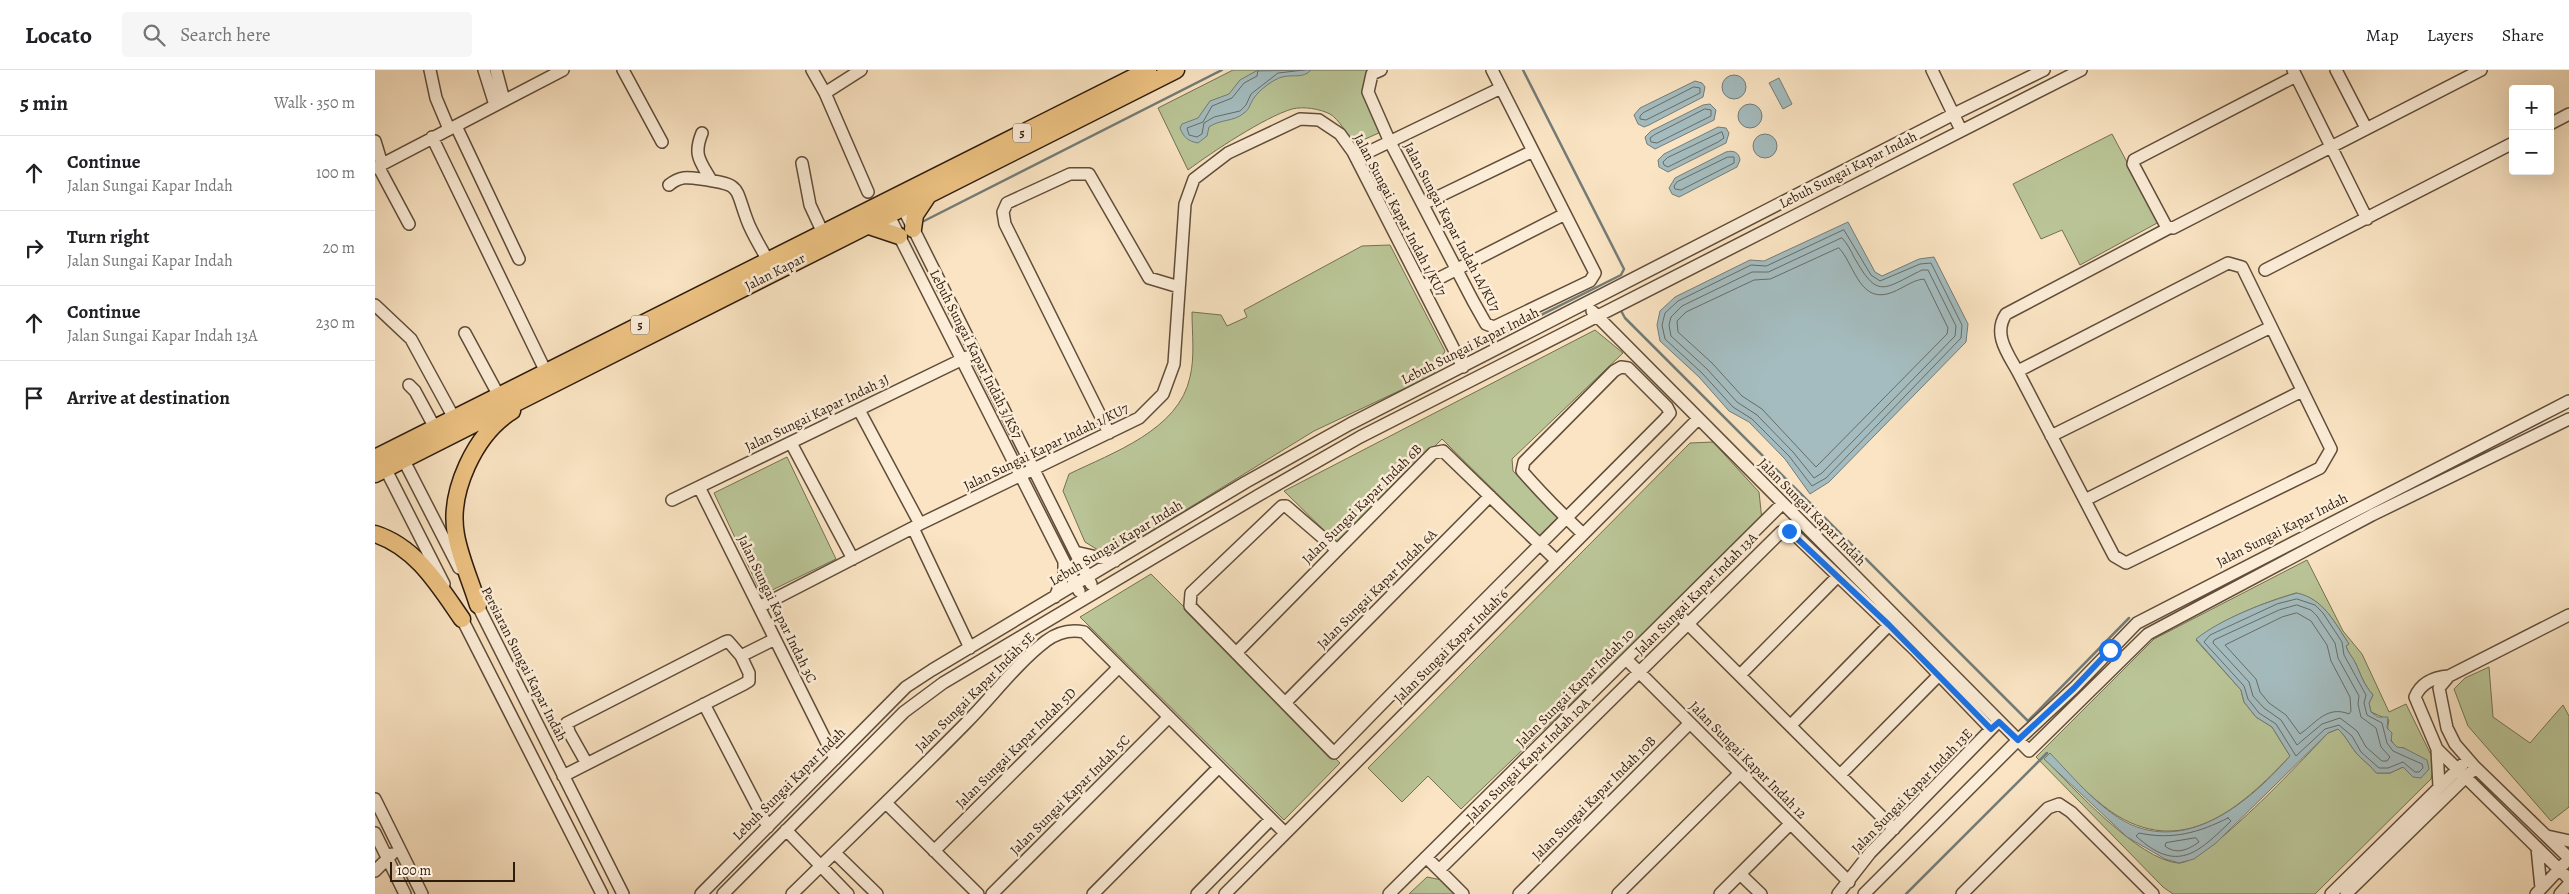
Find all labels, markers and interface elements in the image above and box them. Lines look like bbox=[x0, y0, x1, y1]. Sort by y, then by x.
search box bbox=[122, 12, 472, 57]
text: Locato bbox=[25, 19, 92, 51]
icon: search bbox=[140, 21, 168, 49]
text: Search here bbox=[180, 22, 271, 48]
text: Map bbox=[2366, 23, 2399, 47]
text: Layers bbox=[2427, 23, 2474, 47]
text: Share bbox=[2502, 23, 2544, 47]
map controls bbox=[2509, 85, 2554, 175]
button: + bbox=[2509, 85, 2554, 130]
text: 5 min bbox=[20, 89, 68, 117]
text: Walk · 350 m bbox=[274, 92, 355, 114]
road number: 5 bbox=[1013, 124, 1031, 142]
street label: Lebuh Sungai Kapar Indah bbox=[1776, 127, 1921, 213]
street label: Jalan Sungai Kapar Indah 1/KU7 bbox=[1349, 130, 1451, 300]
button: − bbox=[2509, 130, 2554, 175]
street label: Jalan Sungai Kapar Indah 1A/KU7 bbox=[1399, 139, 1505, 315]
text: Continue bbox=[67, 149, 141, 175]
icon: ahead bbox=[20, 159, 48, 187]
text: 100 m bbox=[316, 162, 355, 184]
text: Jalan Sungai Kapar Indah bbox=[67, 175, 233, 197]
text: Turn right bbox=[67, 224, 149, 250]
icon: right bbox=[20, 234, 48, 262]
text: 20 m bbox=[322, 237, 355, 259]
street label: Jalan Kapar bbox=[741, 248, 809, 295]
text: Jalan Sungai Kapar Indah bbox=[67, 250, 233, 272]
street label: Lebuh Sungai Kapar Indah 3/KS7 bbox=[925, 266, 1027, 442]
text: Continue bbox=[67, 299, 141, 325]
street label: Lebuh Sungai Kapar Indah bbox=[1398, 303, 1543, 389]
icon: ahead bbox=[20, 309, 48, 337]
text: 230 m bbox=[316, 312, 355, 334]
road number: 5 bbox=[631, 316, 649, 334]
text: Jalan Sungai Kapar Indah 13A bbox=[67, 325, 258, 347]
street label: Jalan Sungai Kapar Indah 3J bbox=[742, 370, 892, 456]
icon: arrive bbox=[20, 384, 48, 412]
text: Arrive at destination bbox=[67, 385, 230, 411]
street label: Jalan Sungai Kapar Indah 1/KU7 bbox=[960, 399, 1132, 495]
street label: Jalan Sungai Kapar Indah 6B bbox=[1298, 440, 1426, 568]
street label: Jalan Sungai Kapar Indah bbox=[1754, 454, 1870, 570]
street label: Jalan Sungai Kapar Indah bbox=[2213, 488, 2351, 571]
street label: Lebuh Sungai Kapar Indah bbox=[1046, 495, 1187, 590]
route end bbox=[1778, 520, 1801, 543]
street label: Jalan Sungai Kapar Indah 6A bbox=[1313, 524, 1442, 653]
street label: Jalan Sungai Kapar Indah 13A bbox=[1630, 528, 1762, 660]
street label: Jalan Sungai Kapar Indah 3C bbox=[733, 532, 821, 686]
street label: Persiaran Sungai Kapar Indah bbox=[477, 583, 572, 745]
street label: Jalan Sungai Kapar Indah 6 bbox=[1390, 585, 1512, 707]
street label: Jalan Sungai Kapar Indah 10 bbox=[1512, 625, 1638, 751]
street label: Jalan Sungai Kapar Indah 5E bbox=[911, 628, 1039, 756]
route start bbox=[2099, 639, 2122, 662]
street label: Jalan Sungai Kapar Indah 5D bbox=[951, 683, 1081, 813]
street label: Jalan Sungai Kapar Indah 10A bbox=[1462, 693, 1595, 826]
street label: Jalan Sungai Kapar Indah 12 bbox=[1685, 697, 1811, 823]
street label: Lebuh Sungai Kapar Indah bbox=[728, 723, 850, 845]
street label: Jalan Sungai Kapar Indah 13E bbox=[1847, 724, 1977, 858]
street label: Jalan Sungai Kapar Indah 5C bbox=[1006, 731, 1134, 859]
street label: Jalan Sungai Kapar Indah 10B bbox=[1528, 732, 1660, 864]
scale bar bbox=[390, 859, 515, 882]
text: 100 m bbox=[397, 861, 431, 880]

